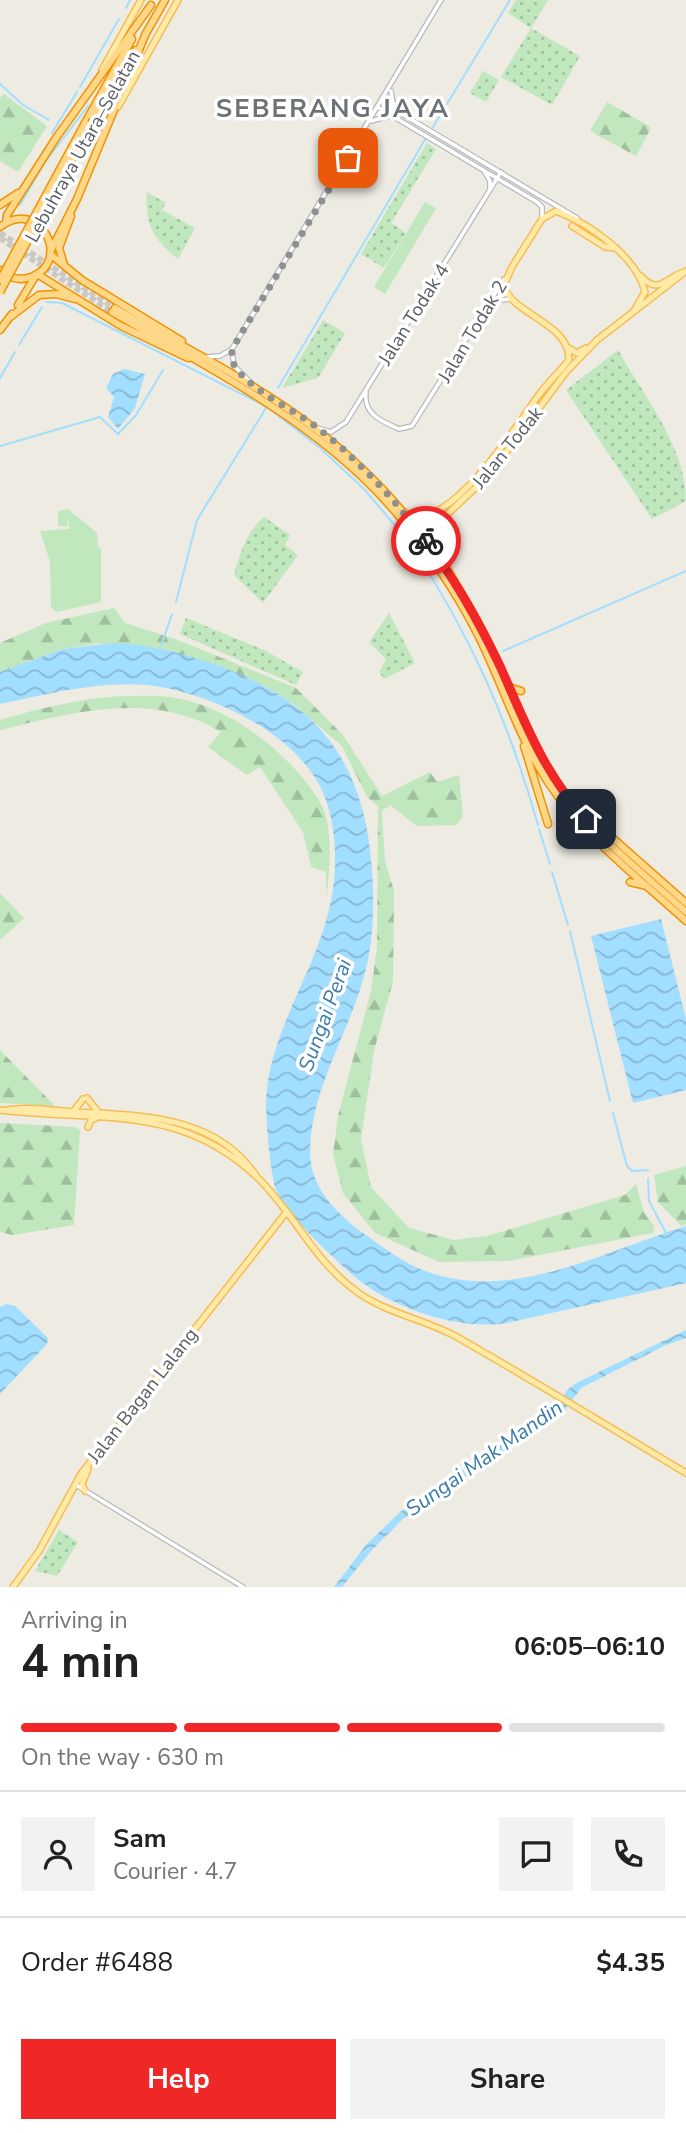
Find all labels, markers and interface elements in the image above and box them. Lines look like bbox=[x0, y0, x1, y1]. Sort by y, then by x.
street label: Lebuhraya Utara–Selatan bbox=[19, 46, 146, 247]
district label: SEBERANG JAYA bbox=[216, 91, 450, 126]
pin bbox=[318, 128, 378, 188]
icon: bag bbox=[329, 139, 367, 177]
street label: Jalan Todak 4 bbox=[372, 259, 455, 371]
street label: Jalan Todak 2 bbox=[432, 275, 514, 388]
street label: Jalan Todak bbox=[466, 401, 549, 495]
courier bbox=[391, 506, 461, 576]
icon: bike bbox=[407, 522, 445, 560]
pin bbox=[556, 789, 616, 849]
icon: home bbox=[567, 800, 605, 838]
water label: Sungai Perai bbox=[292, 954, 359, 1075]
street label: Jalan Bagan Lalang bbox=[81, 1322, 204, 1470]
water label: Sungai Mak Mandin bbox=[400, 1393, 568, 1523]
text: Arriving in bbox=[21, 1605, 128, 1636]
text: 06:05–06:10 bbox=[514, 1629, 665, 1664]
text: 4 min bbox=[21, 1630, 140, 1693]
text: On the way · 630 m bbox=[21, 1742, 224, 1773]
button: person bbox=[21, 1817, 95, 1891]
button: chat bbox=[499, 1817, 573, 1891]
button: phone bbox=[591, 1817, 665, 1891]
text: Sam bbox=[113, 1821, 166, 1856]
text: Courier · 4.7 bbox=[113, 1856, 237, 1887]
text: Order #6488 bbox=[21, 1945, 173, 1980]
text: $4.35 bbox=[596, 1945, 665, 1980]
button: Help bbox=[21, 2039, 336, 2119]
button: Share bbox=[350, 2039, 665, 2119]

